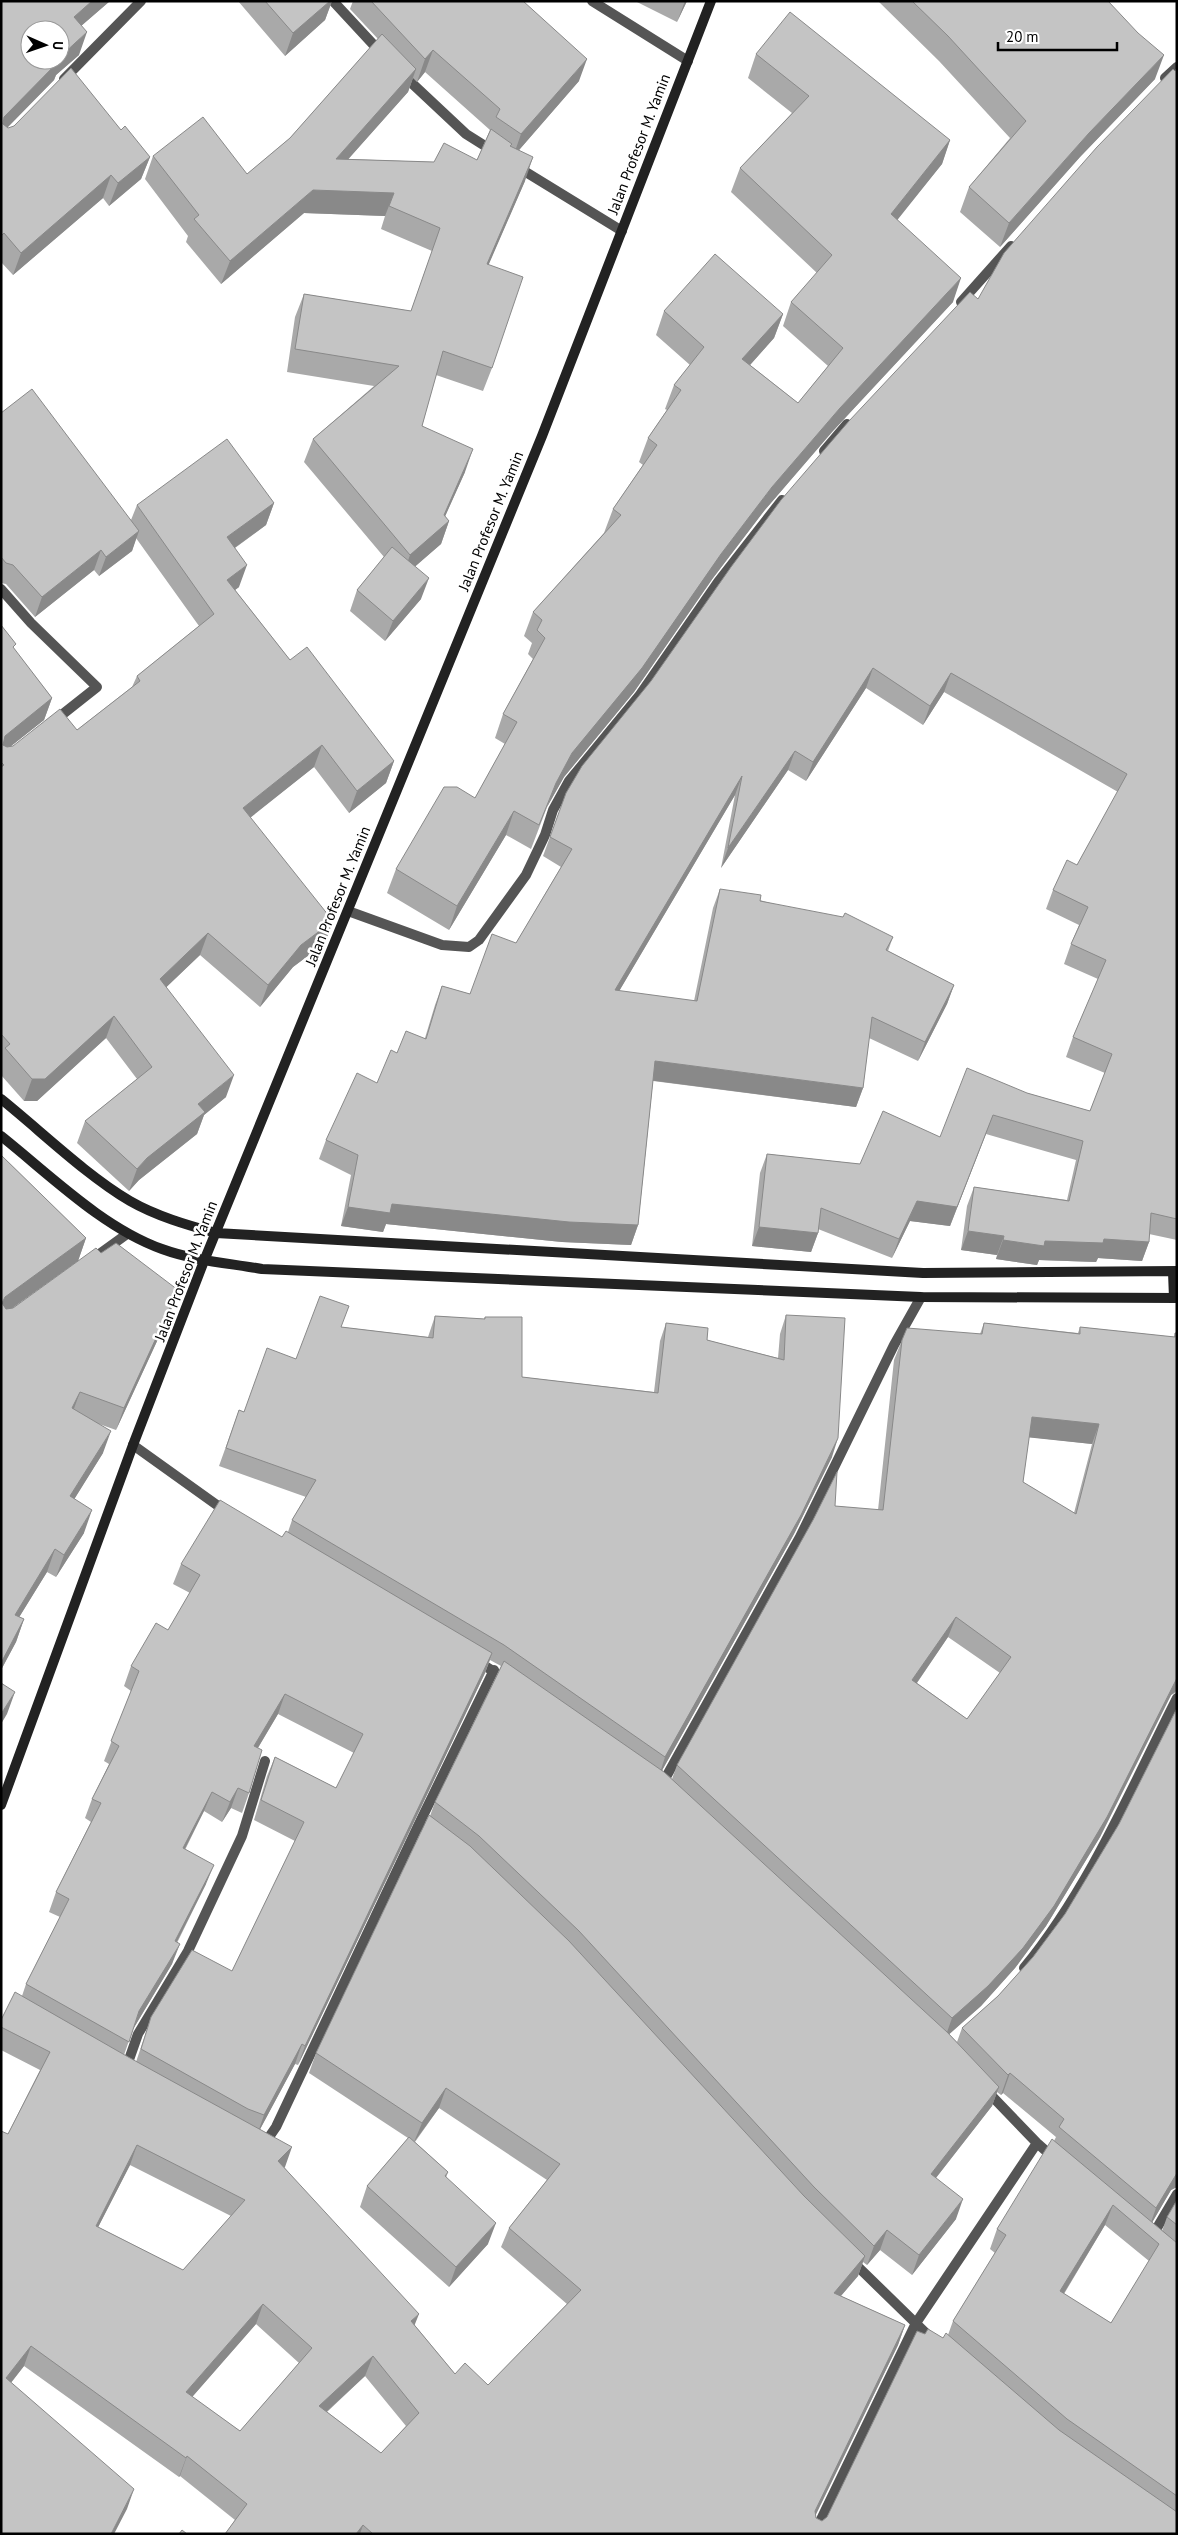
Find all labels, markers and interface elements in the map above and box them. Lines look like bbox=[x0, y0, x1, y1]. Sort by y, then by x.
north arrow bbox=[20, 20, 70, 70]
scale bar bbox=[998, 20, 1117, 52]
text: 20 m bbox=[1006, 27, 1039, 46]
text: U bbox=[49, 41, 67, 50]
street label: Jalan Profesor M. Yamin bbox=[603, 71, 674, 218]
street label: Jalan Profesor M. Yamin bbox=[453, 448, 527, 594]
street label: Jalan Profesor M. Yamin bbox=[300, 823, 374, 969]
street label: Jalan Profesor M. Yamin bbox=[150, 1198, 221, 1345]

